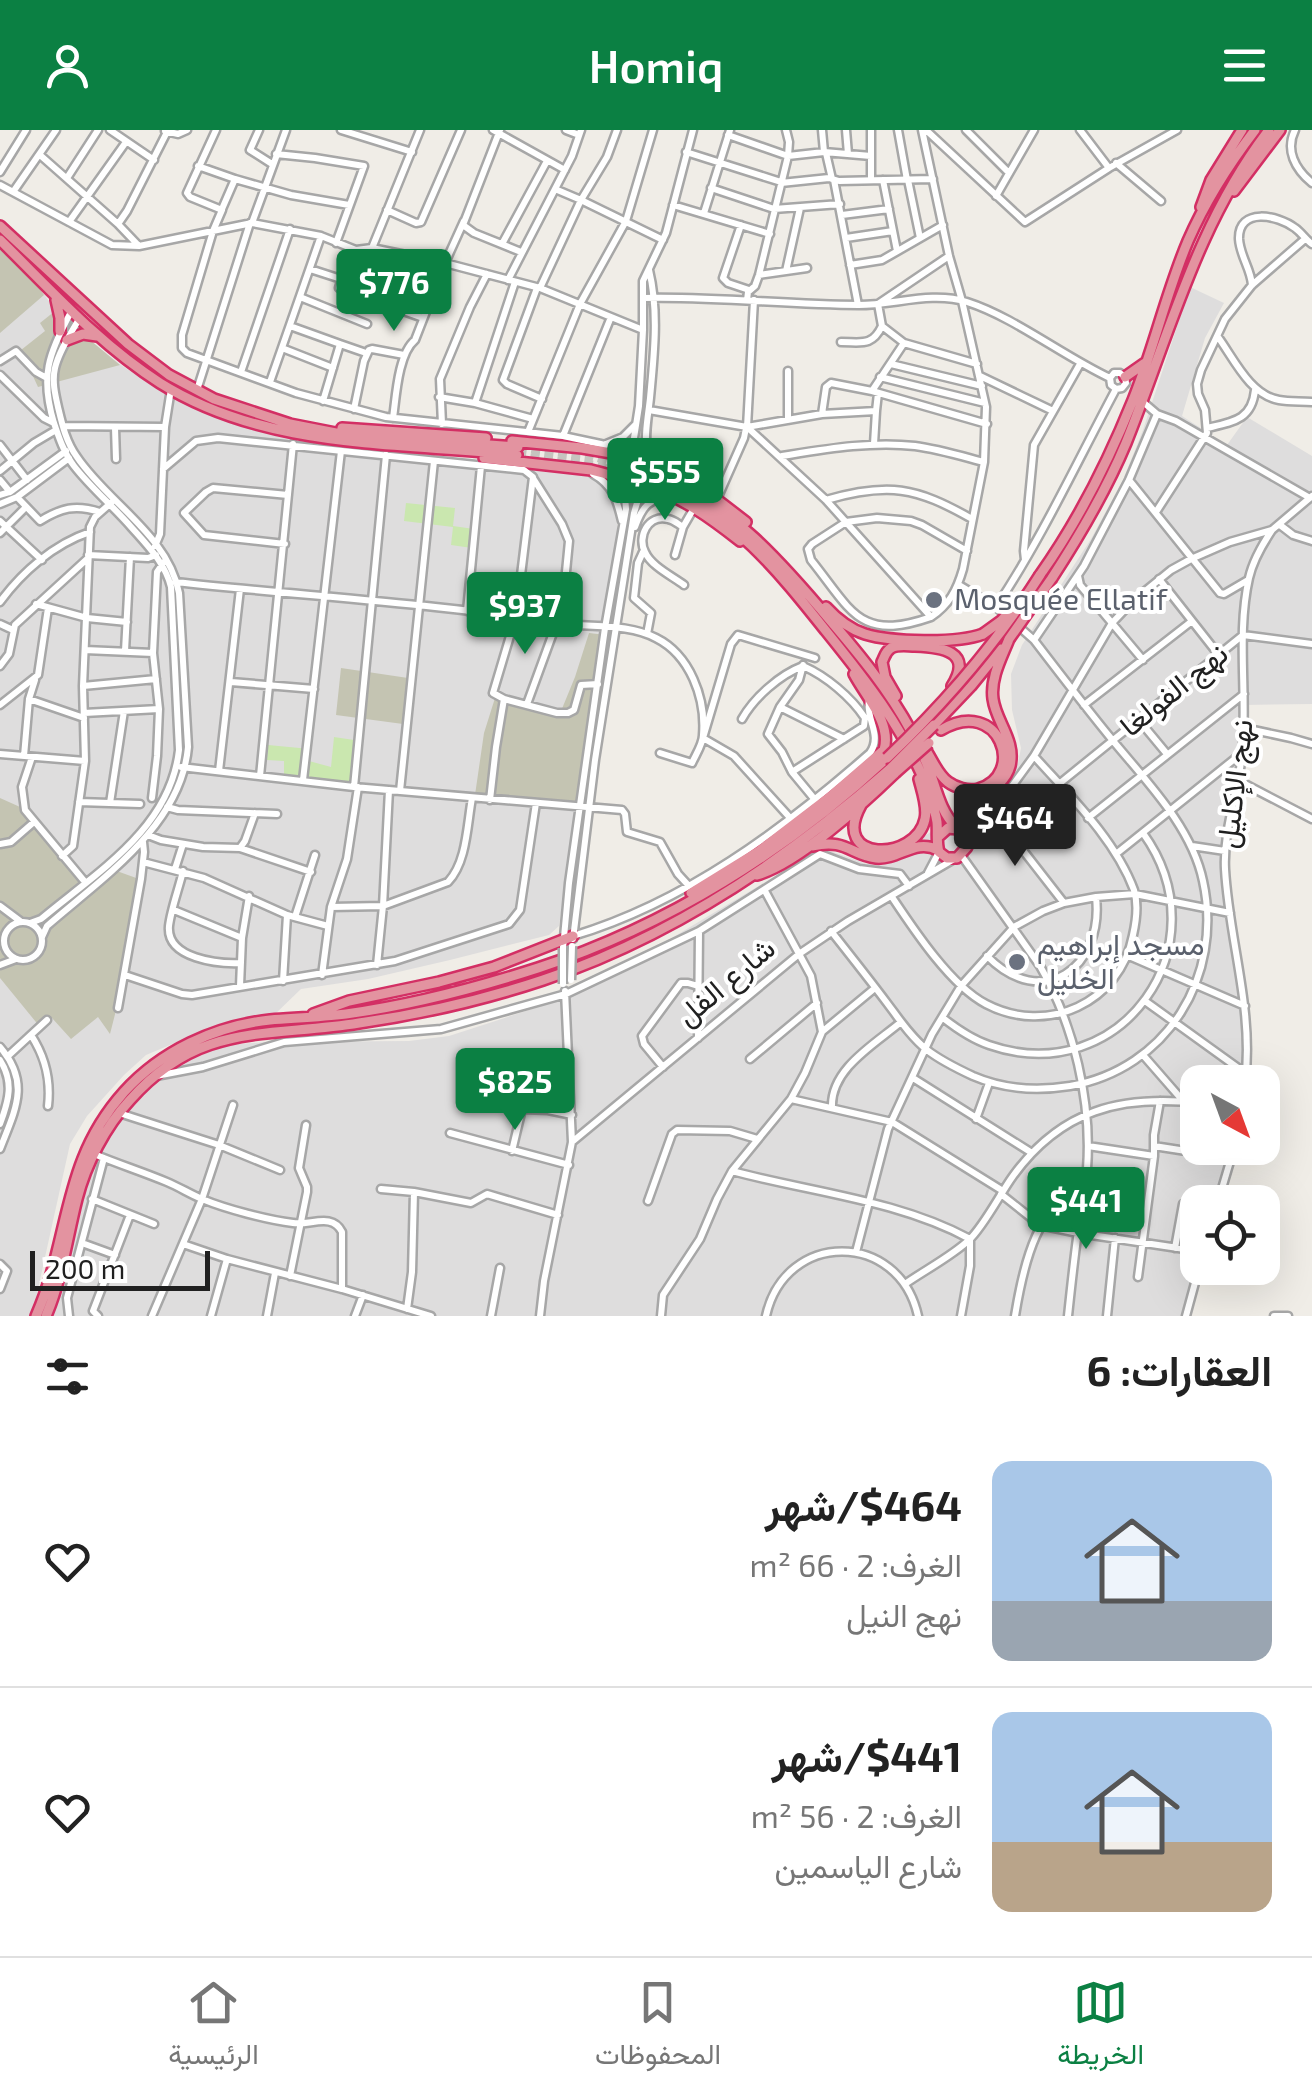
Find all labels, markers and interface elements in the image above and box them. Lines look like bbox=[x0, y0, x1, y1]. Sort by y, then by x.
icon: person bbox=[40, 38, 95, 93]
text: Homiq bbox=[589, 38, 723, 92]
icon: menu bbox=[1217, 38, 1272, 93]
pin: $776 bbox=[335, 249, 453, 334]
text: $776 bbox=[358, 262, 430, 300]
pin: $555 bbox=[606, 438, 724, 523]
text: $555 bbox=[629, 451, 701, 489]
pin: $937 bbox=[466, 572, 584, 657]
place label: Mosquée Ellatif bbox=[954, 580, 1168, 616]
text: $937 bbox=[489, 585, 561, 623]
marker: Mosquée Ellatif bbox=[923, 589, 945, 611]
street label: نهج الفولغا bbox=[1112, 634, 1236, 746]
street label: نهج الإكليل bbox=[1207, 717, 1263, 851]
pin: $464 bbox=[956, 784, 1074, 869]
text: $464 bbox=[976, 797, 1054, 835]
place label: مسجد إبراهيم الخليل bbox=[1037, 925, 1204, 996]
street label: شارع الفل bbox=[668, 929, 784, 1035]
marker: مسجد إبراهيم الخليل bbox=[1006, 951, 1028, 973]
pin: $825 bbox=[456, 1048, 574, 1133]
text: $825 bbox=[478, 1061, 552, 1099]
north arrow bbox=[1180, 1065, 1280, 1165]
map controls bbox=[1180, 1065, 1280, 1285]
pin: $441 bbox=[1027, 1167, 1145, 1252]
text: $441 bbox=[1049, 1180, 1123, 1218]
button: locate bbox=[1180, 1185, 1280, 1285]
scale bar bbox=[30, 1246, 210, 1290]
text: 200 m bbox=[45, 1251, 125, 1285]
text: العقارات: 6 bbox=[1087, 1344, 1272, 1394]
icon: filters bbox=[40, 1349, 95, 1404]
text: $464/شهر bbox=[765, 1479, 962, 1529]
icon: home bbox=[1072, 1501, 1192, 1621]
icon: heart bbox=[40, 1534, 95, 1589]
text: الغرف: 2 · 66 m² bbox=[750, 1545, 962, 1583]
text: نهج النيل bbox=[846, 1595, 962, 1633]
text: $441/شهر bbox=[772, 1730, 962, 1780]
icon: home bbox=[1072, 1752, 1192, 1872]
icon: heart bbox=[40, 1785, 95, 1840]
text: الغرف: 2 · 56 m² bbox=[751, 1796, 962, 1834]
text: شارع الياسمين bbox=[775, 1846, 962, 1884]
tab: الرئيسية bbox=[168, 1975, 259, 2079]
tab: المحفوظات bbox=[595, 1975, 721, 2079]
tab: الخريطة bbox=[1057, 1975, 1144, 2079]

